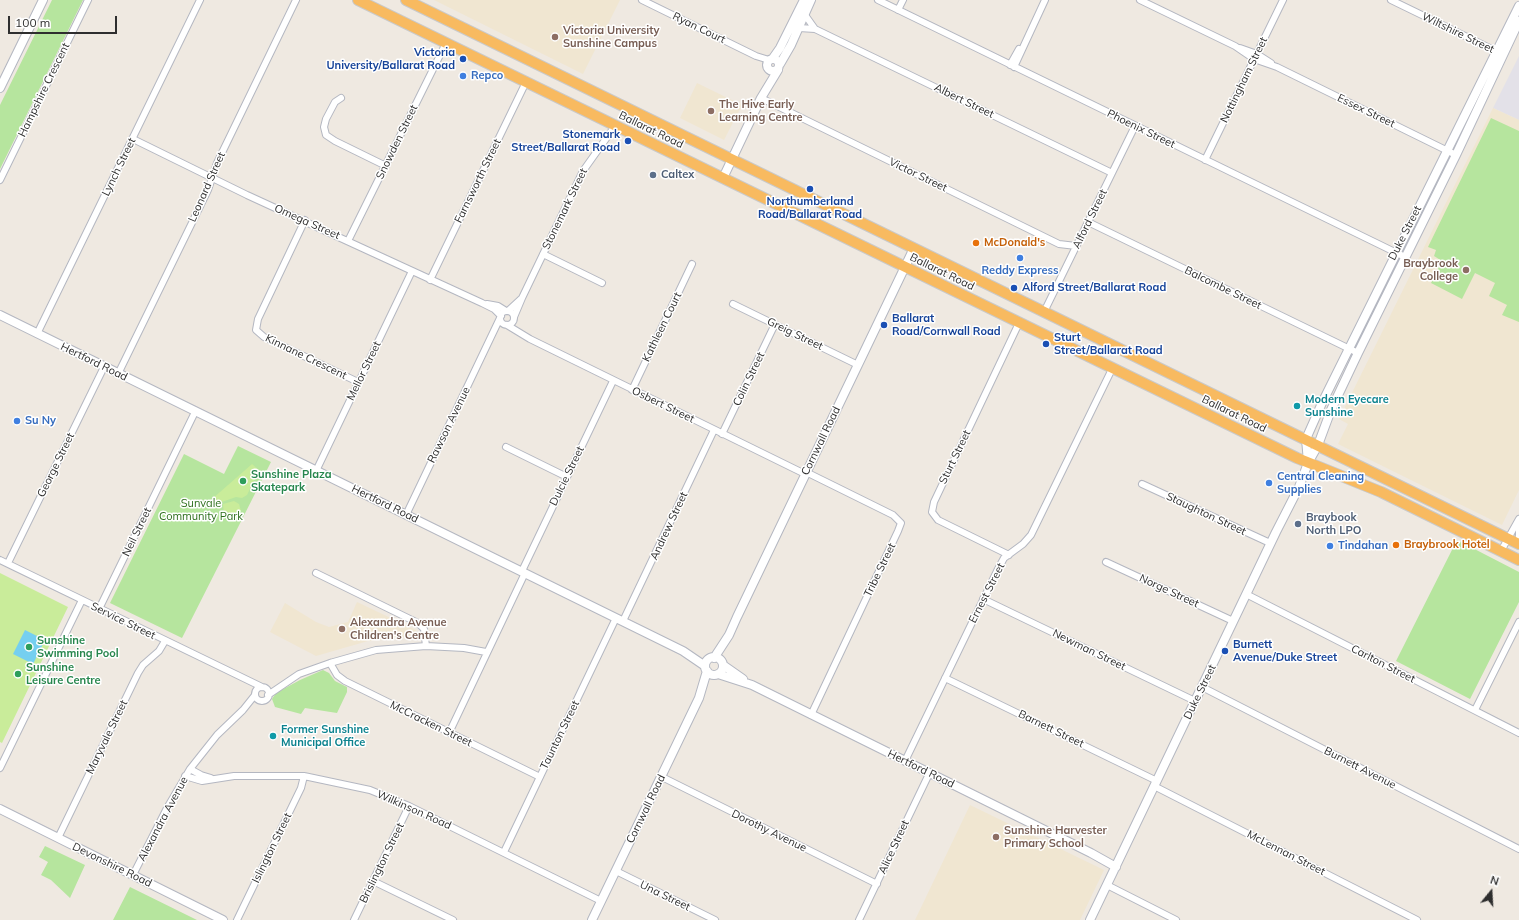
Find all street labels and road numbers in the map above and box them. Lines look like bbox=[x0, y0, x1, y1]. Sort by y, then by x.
street label: Ryan Court bbox=[670, 10, 728, 46]
street label: Wiltshire Street bbox=[1420, 10, 1496, 56]
street label: Nottingham Street bbox=[1218, 35, 1270, 125]
street label: Hampshire Crescent bbox=[15, 41, 73, 139]
street label: Albert Street bbox=[932, 81, 996, 121]
street label: Essex Street bbox=[1335, 91, 1397, 131]
street label: Snowden Street bbox=[373, 103, 421, 181]
street label: Phoenix Street bbox=[1105, 107, 1177, 151]
street label: Ballarat Road bbox=[617, 109, 685, 151]
street label: Lynch Street bbox=[99, 136, 139, 198]
street label: Farnsworth Street bbox=[452, 137, 504, 225]
street label: Leonard Street bbox=[186, 150, 228, 224]
street label: Victor Street bbox=[887, 155, 949, 195]
street label: Stonemark Street bbox=[540, 166, 590, 252]
street label: Alford Street bbox=[1070, 187, 1110, 251]
street label: Omega Street bbox=[272, 202, 342, 242]
street label: Duke Street bbox=[1386, 204, 1424, 262]
street label: Ballarat Road bbox=[908, 251, 976, 293]
street label: Balcombe Street bbox=[1182, 264, 1264, 312]
street label: Kathleen Court bbox=[639, 290, 685, 364]
street label: Greig Street bbox=[765, 315, 825, 353]
street label: Kinnane Crescent bbox=[263, 332, 349, 382]
street label: Mellor Street bbox=[344, 339, 384, 403]
street label: Hertford Road bbox=[58, 340, 130, 384]
street label: Colin Street bbox=[730, 350, 768, 408]
street label: Osbert Street bbox=[630, 384, 696, 426]
street label: Rawson Avenue bbox=[425, 385, 473, 465]
street label: Ballarat Road bbox=[1200, 393, 1268, 435]
street label: Cornwall Road bbox=[799, 404, 843, 478]
street label: Sturt Street bbox=[936, 428, 974, 486]
street label: George Street bbox=[35, 431, 77, 499]
street label: Dulcie Street bbox=[547, 444, 587, 508]
street label: Hertford Road bbox=[349, 482, 421, 526]
street label: Andrew Street bbox=[647, 490, 691, 562]
street label: Staughton Street bbox=[1164, 490, 1248, 538]
street label: Neil Street bbox=[120, 505, 154, 559]
street label: Tribe Street bbox=[861, 541, 899, 599]
street label: Ernest Street bbox=[966, 561, 1008, 625]
street label: Norge Street bbox=[1137, 571, 1201, 611]
street label: Service Street bbox=[89, 600, 157, 642]
street label: Newman Street bbox=[1050, 627, 1128, 673]
street label: Carlton Street bbox=[1349, 642, 1417, 686]
street label: Duke Street bbox=[1181, 662, 1219, 722]
street label: Maryvale Street bbox=[83, 698, 131, 776]
street label: McCracken Street bbox=[388, 698, 474, 750]
street label: Taunton Street bbox=[538, 698, 582, 772]
street label: Barnett Street bbox=[1016, 707, 1086, 751]
street label: Burnett Avenue bbox=[1322, 744, 1398, 792]
street label: Hertford Road bbox=[885, 747, 957, 791]
street label: Cornwall Road bbox=[624, 772, 668, 846]
street label: Alexandra Avenue bbox=[135, 774, 191, 864]
street label: Wilkinson Road bbox=[375, 788, 453, 832]
street label: Dorothy Avenue bbox=[729, 807, 809, 855]
street label: Islington Street bbox=[249, 811, 295, 885]
street label: Alice Street bbox=[876, 818, 912, 876]
street label: Brislington Street bbox=[357, 821, 407, 905]
street label: McLennan Street bbox=[1245, 828, 1327, 878]
street label: Devonshire Road bbox=[70, 840, 154, 890]
street label: Una Street bbox=[638, 878, 692, 914]

